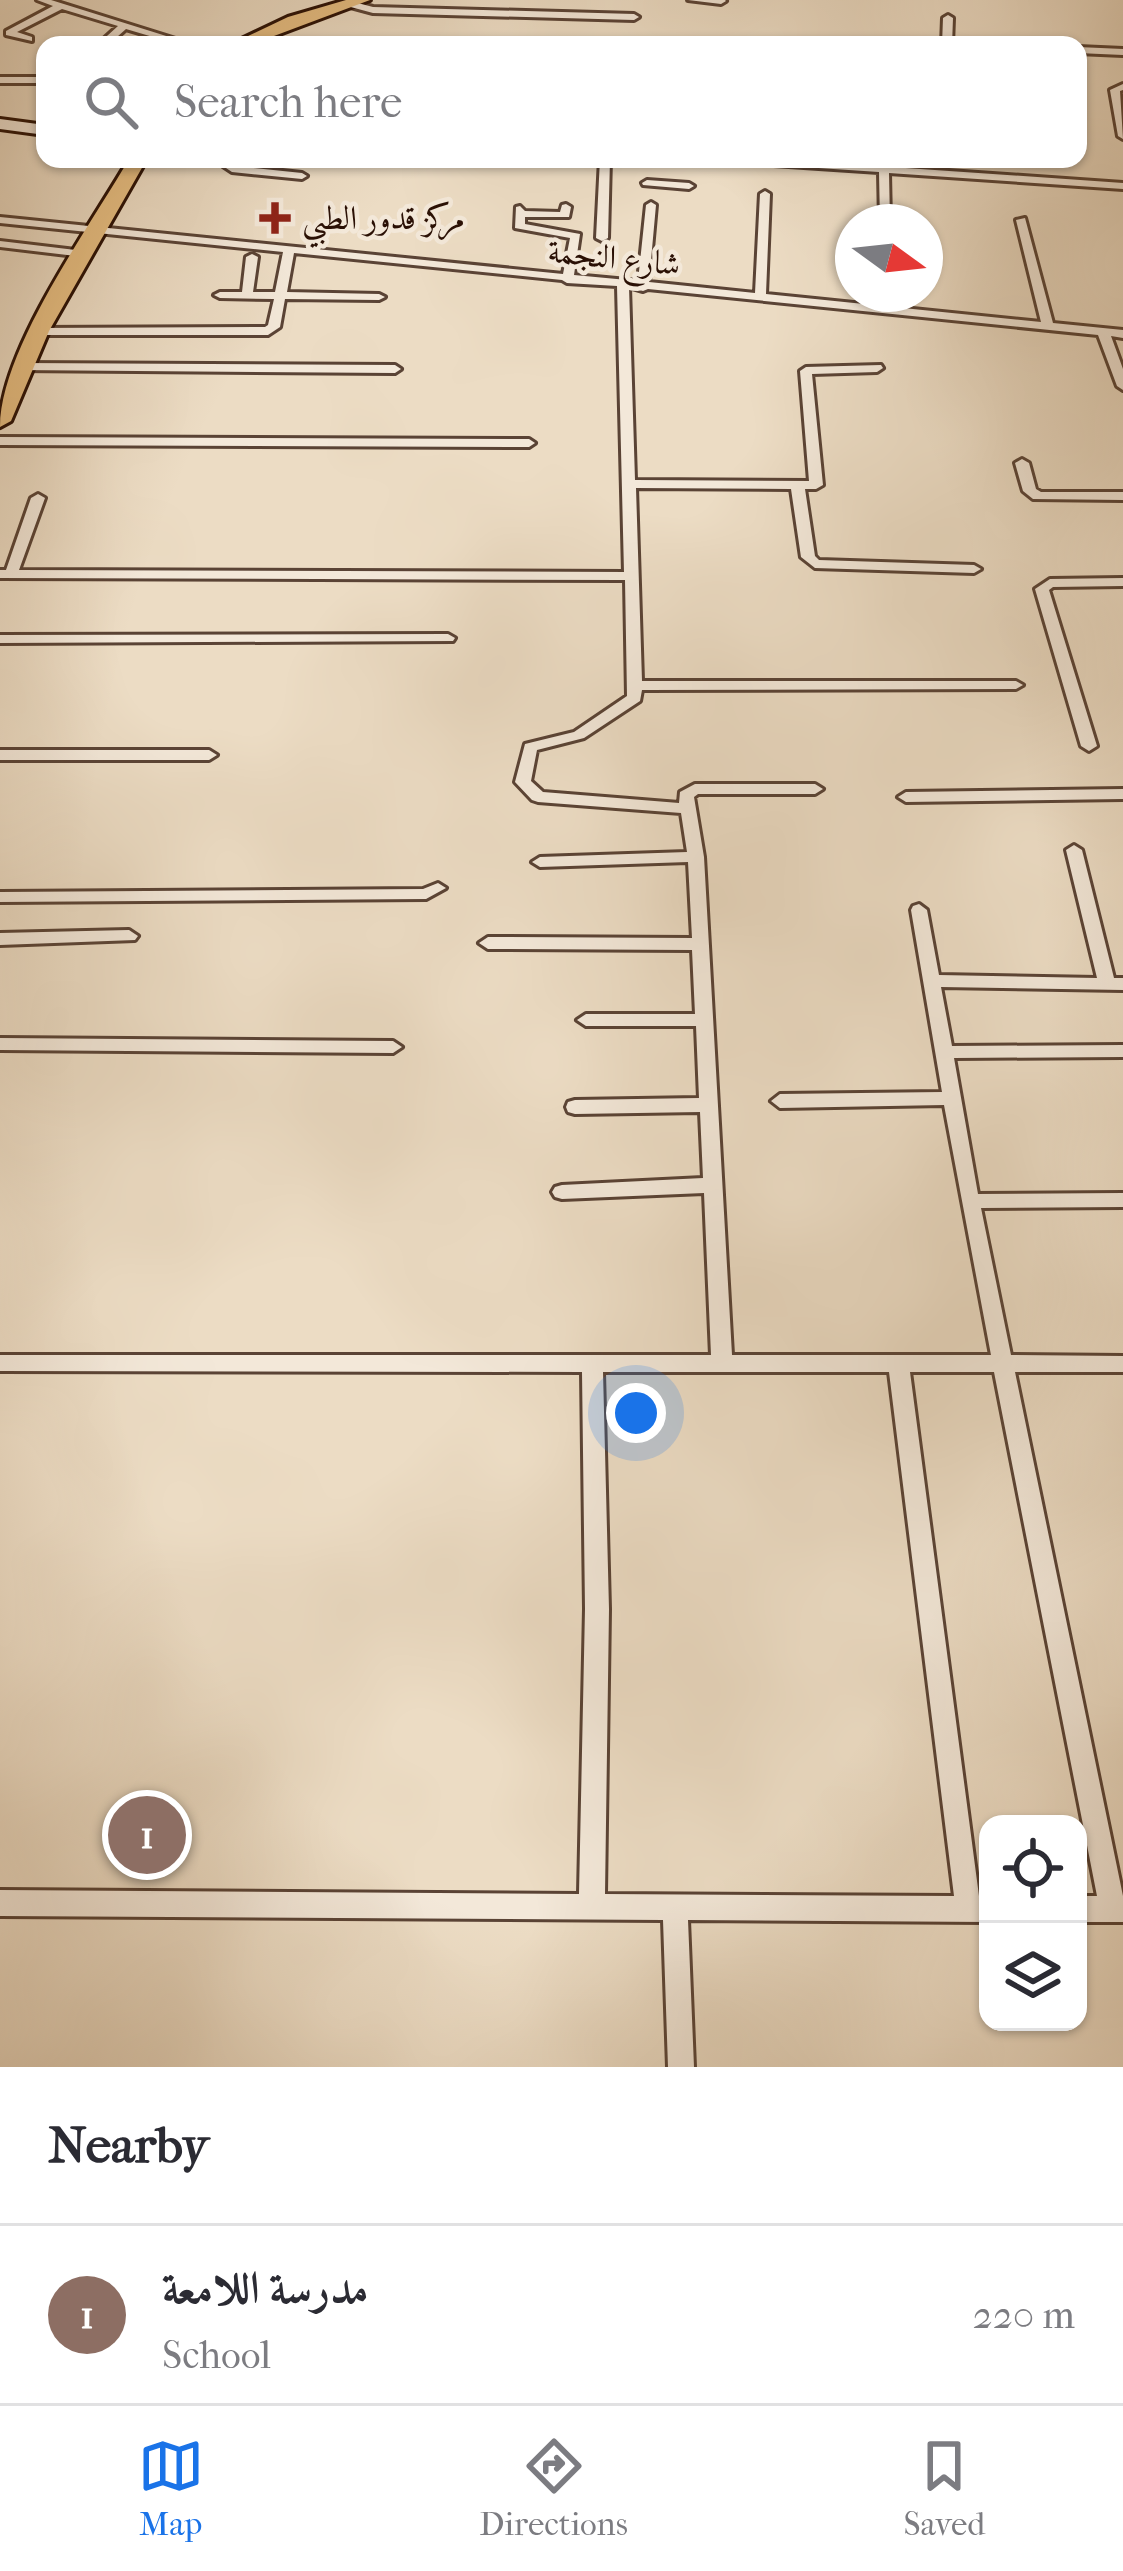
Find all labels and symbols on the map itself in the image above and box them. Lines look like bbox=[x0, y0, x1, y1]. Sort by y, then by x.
place label: مركز قدور الطبي bbox=[302, 199, 465, 248]
marker: مركز قدور الطبي bbox=[259, 202, 291, 234]
north arrow bbox=[835, 204, 943, 312]
street label: شارع النجمة bbox=[545, 232, 682, 292]
your location bbox=[606, 1383, 666, 1443]
pin: 1 bbox=[108, 1790, 186, 1880]

